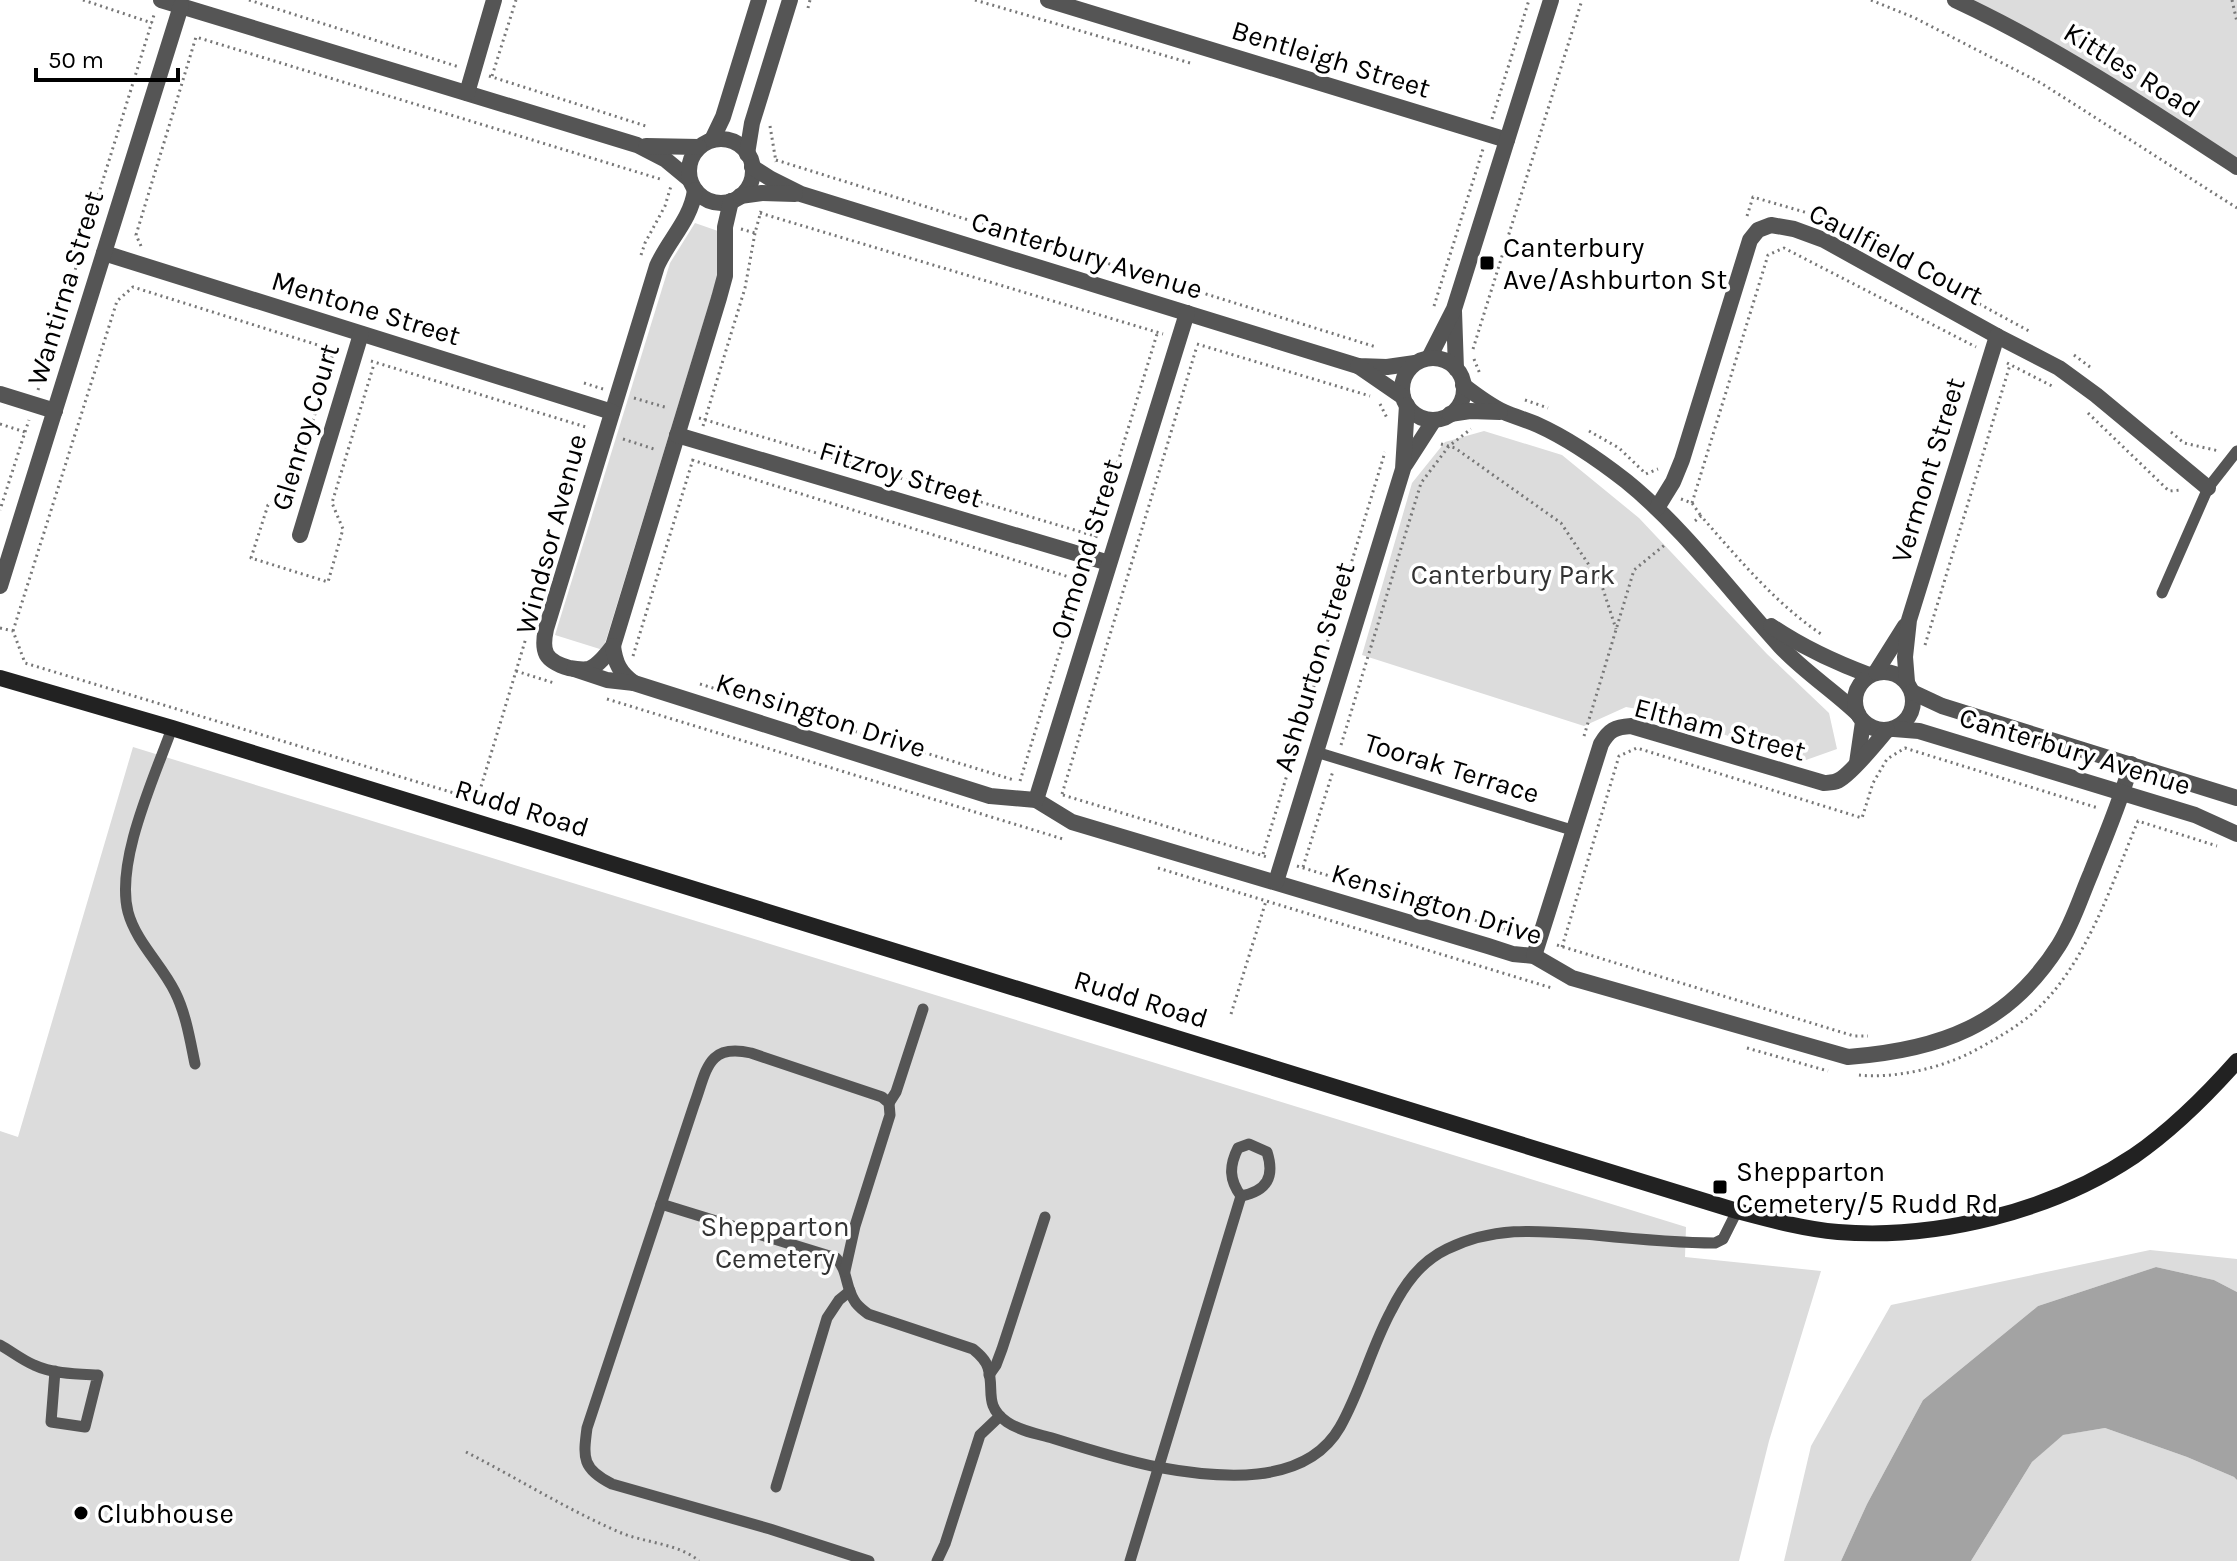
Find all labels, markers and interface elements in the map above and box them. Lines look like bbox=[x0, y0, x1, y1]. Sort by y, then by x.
street label: Bentleigh Street bbox=[1228, 13, 1434, 105]
street label: Kittles Road bbox=[2058, 15, 2206, 125]
scale bar bbox=[36, 32, 178, 82]
text: 50 m bbox=[48, 46, 104, 74]
street label: Wantirna Street bbox=[20, 187, 110, 389]
street label: Caulfield Court bbox=[1803, 196, 1989, 312]
street label: Canterbury Avenue bbox=[967, 204, 1207, 306]
place label: Canterbury Ave/Ashburton St bbox=[1503, 231, 1727, 296]
marker: Canterbury Ave/Ashburton St bbox=[1478, 254, 1496, 272]
street label: Mentone Street bbox=[268, 264, 464, 352]
street label: Glenroy Court bbox=[264, 340, 346, 514]
street label: Vermont Street bbox=[1884, 373, 1972, 567]
street label: Windsor Avenue bbox=[508, 430, 594, 638]
street label: Fitzroy Street bbox=[815, 434, 987, 514]
street label: Ormond Street bbox=[1043, 455, 1129, 643]
street label: Ashburton Street bbox=[1266, 558, 1362, 776]
park label: Canterbury Park bbox=[1411, 558, 1615, 591]
street label: Kensington Drive bbox=[712, 665, 930, 765]
street label: Eltham Street bbox=[1631, 690, 1809, 768]
street label: Canterbury Avenue bbox=[1955, 700, 2195, 802]
street label: Toorak Terrace bbox=[1361, 726, 1543, 810]
street label: Rudd Road bbox=[451, 772, 593, 844]
street label: Kensington Drive bbox=[1328, 856, 1546, 952]
street label: Rudd Road bbox=[1070, 963, 1212, 1035]
place label: Shepparton Cemetery/5 Rudd Rd bbox=[1736, 1155, 1998, 1220]
marker: Shepparton Cemetery/5 Rudd Rd bbox=[1711, 1178, 1729, 1196]
park label: Shepparton Cemetery bbox=[700, 1210, 850, 1275]
place label: Clubhouse bbox=[97, 1497, 234, 1530]
marker: Clubhouse bbox=[72, 1504, 90, 1522]

